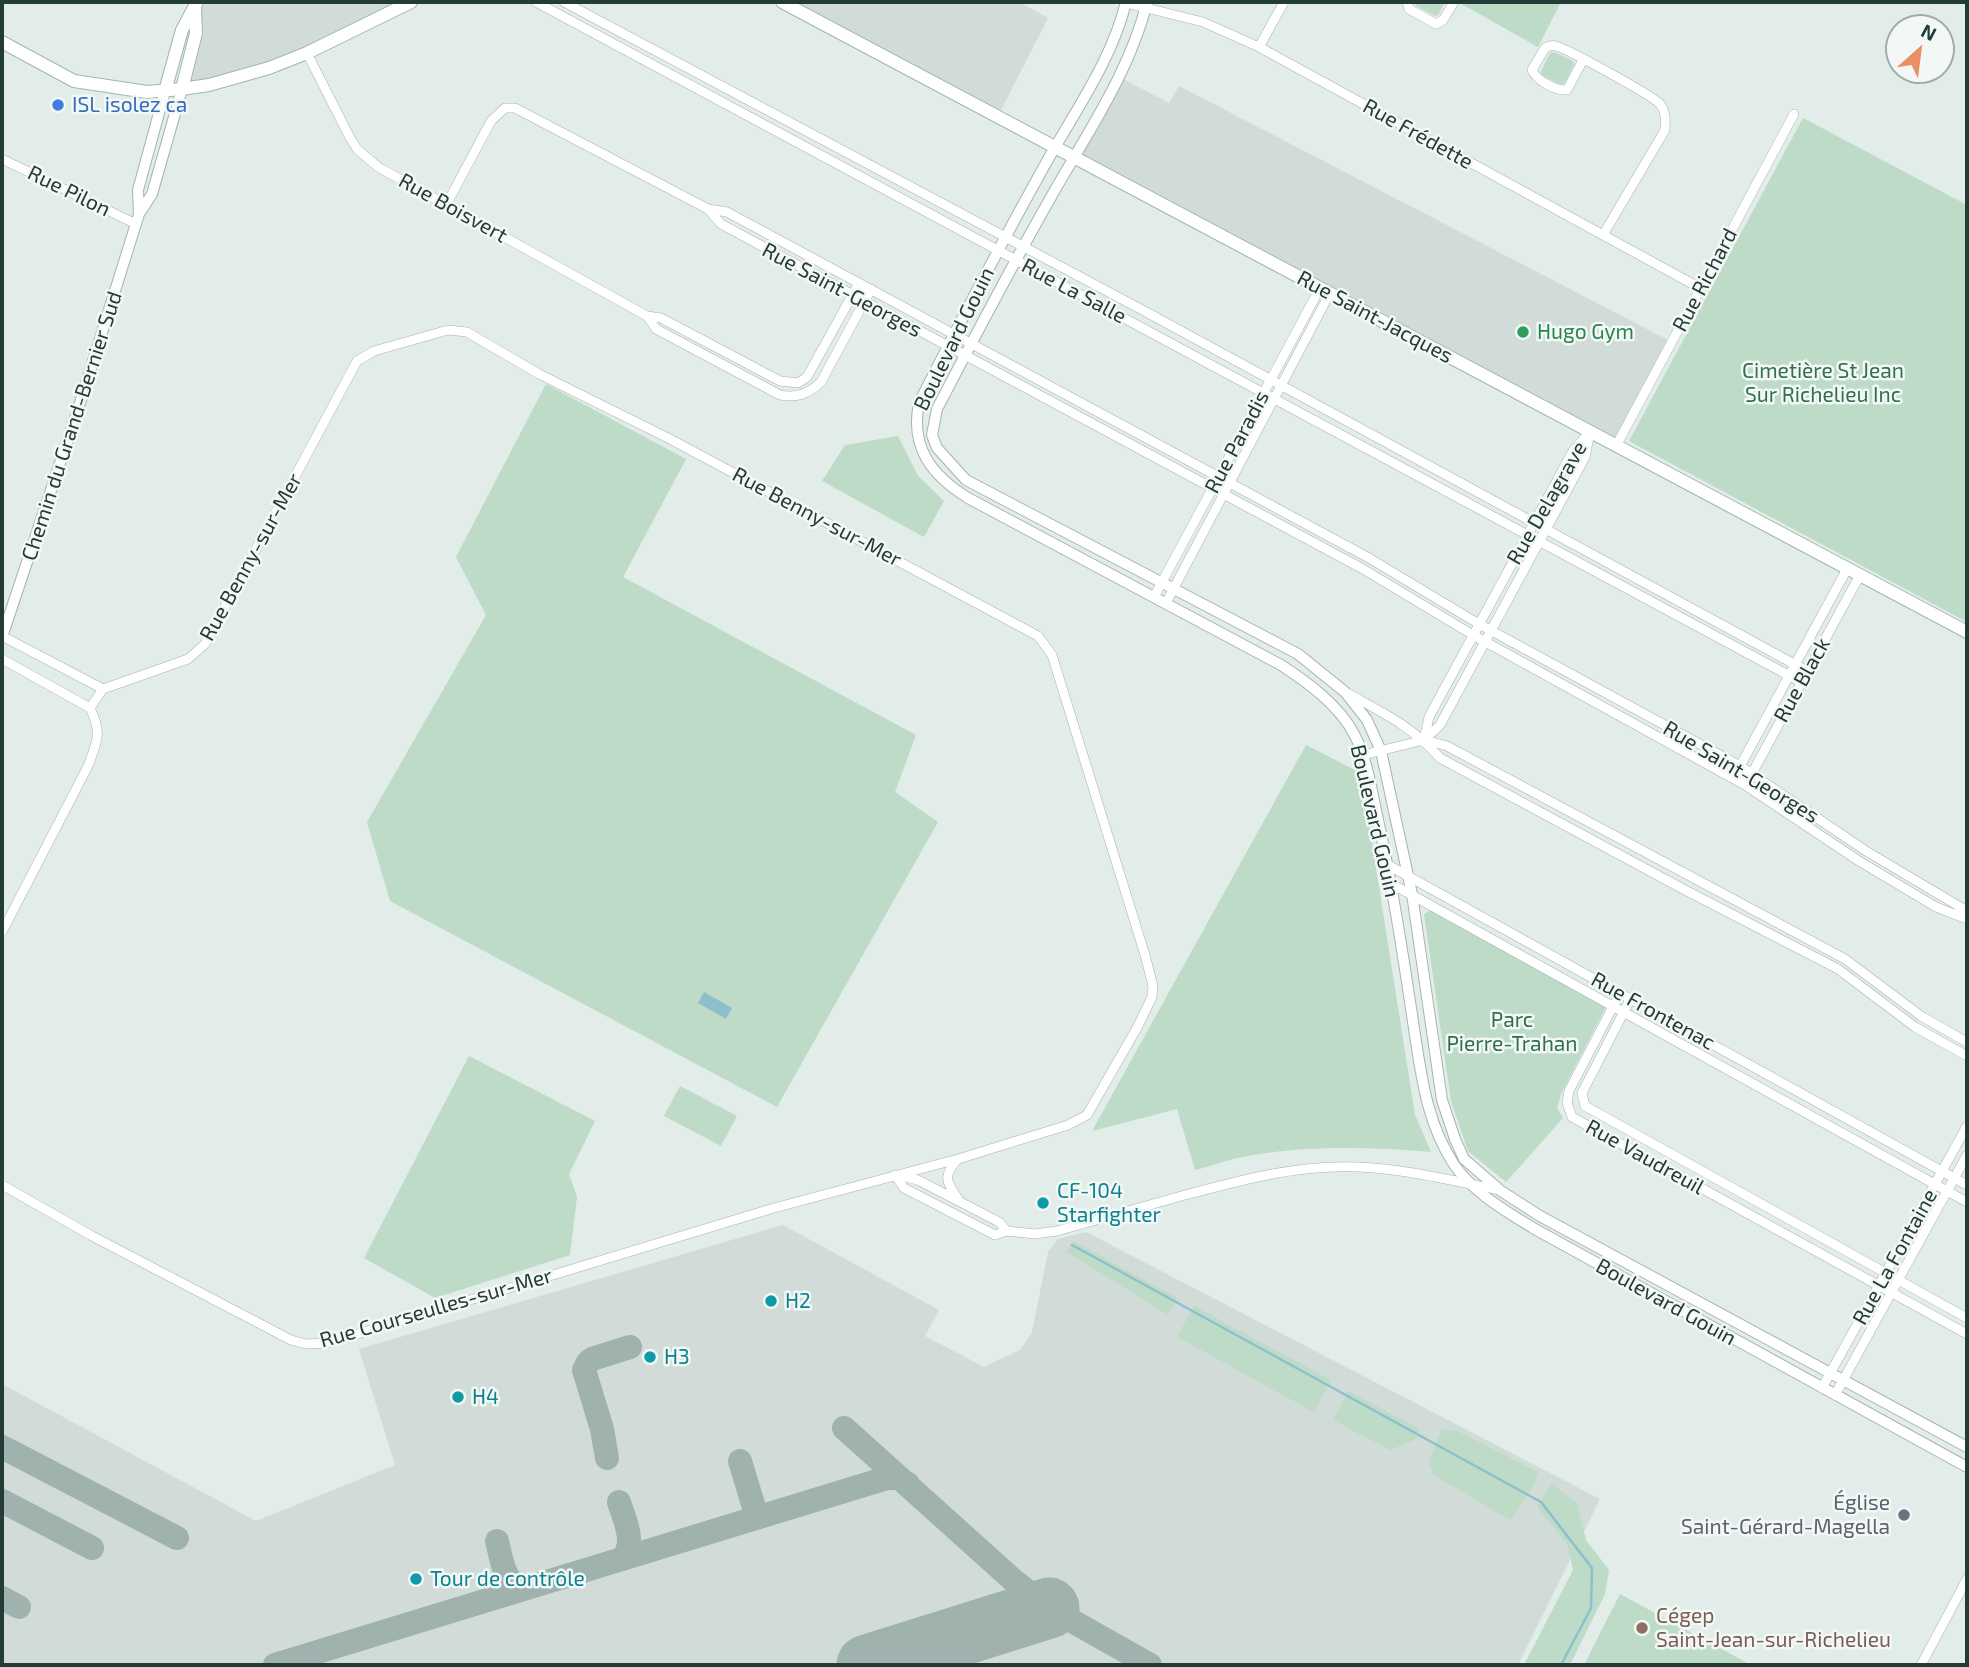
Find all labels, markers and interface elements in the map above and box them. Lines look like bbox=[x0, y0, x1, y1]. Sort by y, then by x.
north arrow bbox=[1885, 14, 1955, 84]
text: N bbox=[1918, 18, 1941, 45]
place label: ISL isolez ca bbox=[72, 92, 187, 118]
street label: Rue Frédette bbox=[1359, 93, 1477, 175]
marker: ISL isolez ca bbox=[50, 97, 66, 113]
street label: Rue Pilon bbox=[24, 160, 114, 222]
street label: Rue Boisvert bbox=[394, 168, 512, 248]
street label: Rue Richard bbox=[1667, 224, 1743, 336]
street label: Rue Saint-Georges bbox=[758, 237, 926, 343]
street label: Rue La Salle bbox=[1017, 253, 1131, 329]
street label: Boulevard Gouin bbox=[908, 263, 1000, 415]
street label: Rue Saint-Jacques bbox=[1293, 265, 1457, 369]
street label: Chemin du Grand-Bernier Sud bbox=[16, 288, 128, 564]
place label: Hugo Gym bbox=[1537, 319, 1634, 345]
marker: Hugo Gym bbox=[1515, 324, 1531, 340]
park label: Cimetière St Jean Sur Richelieu Inc bbox=[1742, 358, 1904, 408]
street label: Rue Paradis bbox=[1199, 386, 1275, 498]
street label: Rue Delagrave bbox=[1502, 437, 1592, 569]
street label: Rue Benny-sur-Mer bbox=[728, 462, 906, 572]
street label: Rue Benny-sur-Mer bbox=[194, 469, 308, 645]
street label: Rue Black bbox=[1769, 633, 1835, 727]
street label: Rue Saint-Georges bbox=[1659, 716, 1823, 828]
street label: Boulevard Gouin bbox=[1345, 742, 1405, 900]
street label: Rue Frontenac bbox=[1587, 967, 1719, 1055]
park label: Parc Pierre-Trahan bbox=[1446, 1007, 1578, 1057]
street label: Rue Vaudreuil bbox=[1581, 1114, 1709, 1200]
place label: CF-104 Starfighter bbox=[1057, 1178, 1161, 1228]
street label: Rue La Fontaine bbox=[1847, 1185, 1943, 1329]
marker: CF-104 Starfighter bbox=[1035, 1195, 1051, 1211]
street label: Boulevard Gouin bbox=[1592, 1253, 1740, 1351]
street label: Rue Courseulles-sur-Mer bbox=[317, 1263, 555, 1353]
place label: H2 bbox=[785, 1288, 811, 1314]
marker: H2 bbox=[763, 1293, 779, 1309]
place label: H3 bbox=[664, 1344, 690, 1370]
marker: H3 bbox=[642, 1349, 658, 1365]
place label: H4 bbox=[472, 1384, 499, 1410]
marker: H4 bbox=[450, 1389, 466, 1405]
place label: Église Saint-Gérard-Magella bbox=[1681, 1490, 1890, 1540]
marker: Église Saint-Gérard-Magella bbox=[1896, 1507, 1912, 1523]
place label: Tour de contrôle bbox=[430, 1566, 585, 1592]
marker: Tour de contrôle bbox=[408, 1571, 424, 1587]
place label: Cégep Saint-Jean-sur-Richelieu bbox=[1656, 1603, 1891, 1653]
marker: Cégep Saint-Jean-sur-Richelieu bbox=[1634, 1620, 1650, 1636]

